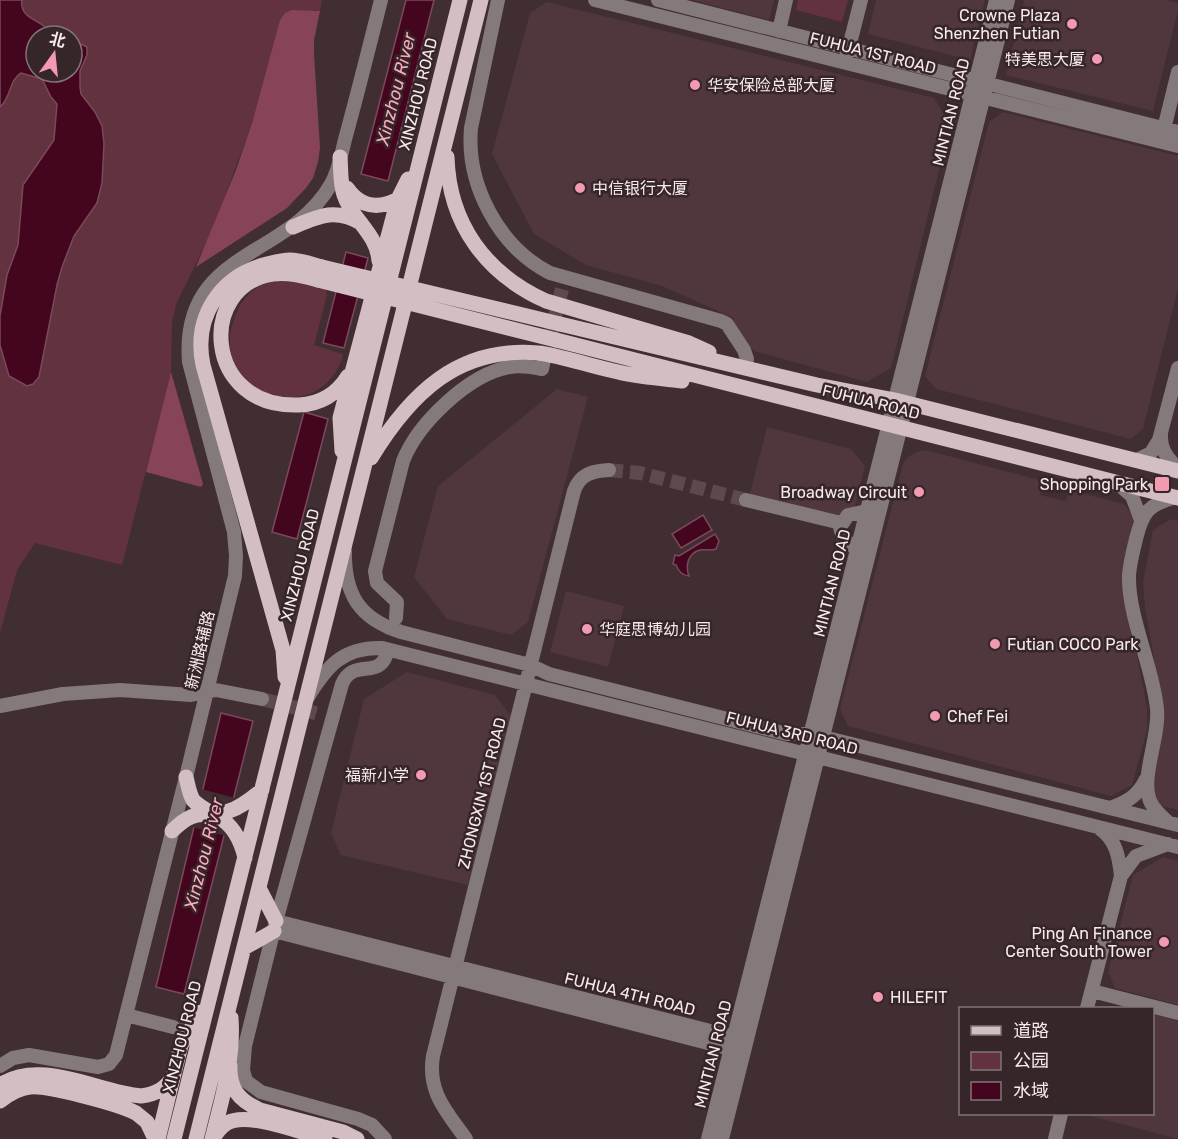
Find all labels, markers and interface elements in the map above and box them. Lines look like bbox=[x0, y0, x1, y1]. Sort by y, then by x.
place label: Crowne Plaza Shenzhen Futian bbox=[934, 6, 1060, 43]
marker: Crowne Plaza Shenzhen Futian bbox=[1065, 17, 1079, 31]
north arrow bbox=[24, 24, 84, 84]
street label: FUHUA 1ST ROAD bbox=[808, 28, 938, 78]
text: 北 bbox=[48, 29, 68, 51]
water label: Xinzhou River bbox=[371, 29, 421, 148]
street label: XINZHOU ROAD bbox=[395, 36, 441, 152]
place label: 特美思大厦 bbox=[1005, 50, 1085, 69]
marker: 特美思大厦 bbox=[1090, 52, 1104, 66]
street label: MINTIAN ROAD bbox=[928, 56, 974, 168]
place label: 华安保险总部大厦 bbox=[707, 76, 835, 95]
marker: 华安保险总部大厦 bbox=[688, 78, 702, 92]
place label: 中信银行大厦 bbox=[592, 179, 688, 198]
marker: 中信银行大厦 bbox=[573, 181, 587, 195]
street label: FUHUA ROAD bbox=[820, 381, 922, 423]
place label: Shopping Park bbox=[1040, 475, 1149, 494]
marker: Shopping Park bbox=[1153, 475, 1171, 493]
place label: Broadway Circuit bbox=[780, 483, 907, 502]
marker: Broadway Circuit bbox=[912, 485, 926, 499]
street label: XINZHOU ROAD bbox=[277, 507, 323, 623]
street label: MINTIAN ROAD bbox=[809, 527, 855, 639]
street label: 新洲路辅路 bbox=[182, 609, 218, 691]
place label: 华庭思博幼儿园 bbox=[599, 620, 711, 639]
marker: 华庭思博幼儿园 bbox=[580, 622, 594, 636]
place label: Futian COCO Park bbox=[1007, 635, 1139, 654]
marker: Futian COCO Park bbox=[988, 637, 1002, 651]
street label: FUHUA 3RD ROAD bbox=[724, 707, 860, 759]
place label: Chef Fei bbox=[947, 707, 1008, 726]
marker: Chef Fei bbox=[928, 709, 942, 723]
street label: ZHONGXIN 1ST ROAD bbox=[454, 715, 510, 871]
place label: 福新小学 bbox=[345, 766, 409, 785]
marker: 福新小学 bbox=[414, 768, 428, 782]
water label: Xinzhou River bbox=[179, 794, 229, 913]
place label: Ping An Finance Center South Tower bbox=[1005, 924, 1152, 961]
marker: Ping An Finance Center South Tower bbox=[1157, 935, 1171, 949]
street label: FUHUA 4TH ROAD bbox=[563, 969, 697, 1019]
street label: XINZHOU ROAD bbox=[159, 979, 205, 1095]
place label: HILEFIT bbox=[890, 988, 947, 1007]
marker: HILEFIT bbox=[871, 990, 885, 1004]
street label: MINTIAN ROAD bbox=[690, 998, 736, 1110]
legend bbox=[959, 1007, 1154, 1115]
text: 道路 bbox=[1013, 1020, 1049, 1042]
text: 公园 bbox=[1013, 1050, 1049, 1072]
text: 水域 bbox=[1013, 1080, 1049, 1102]

